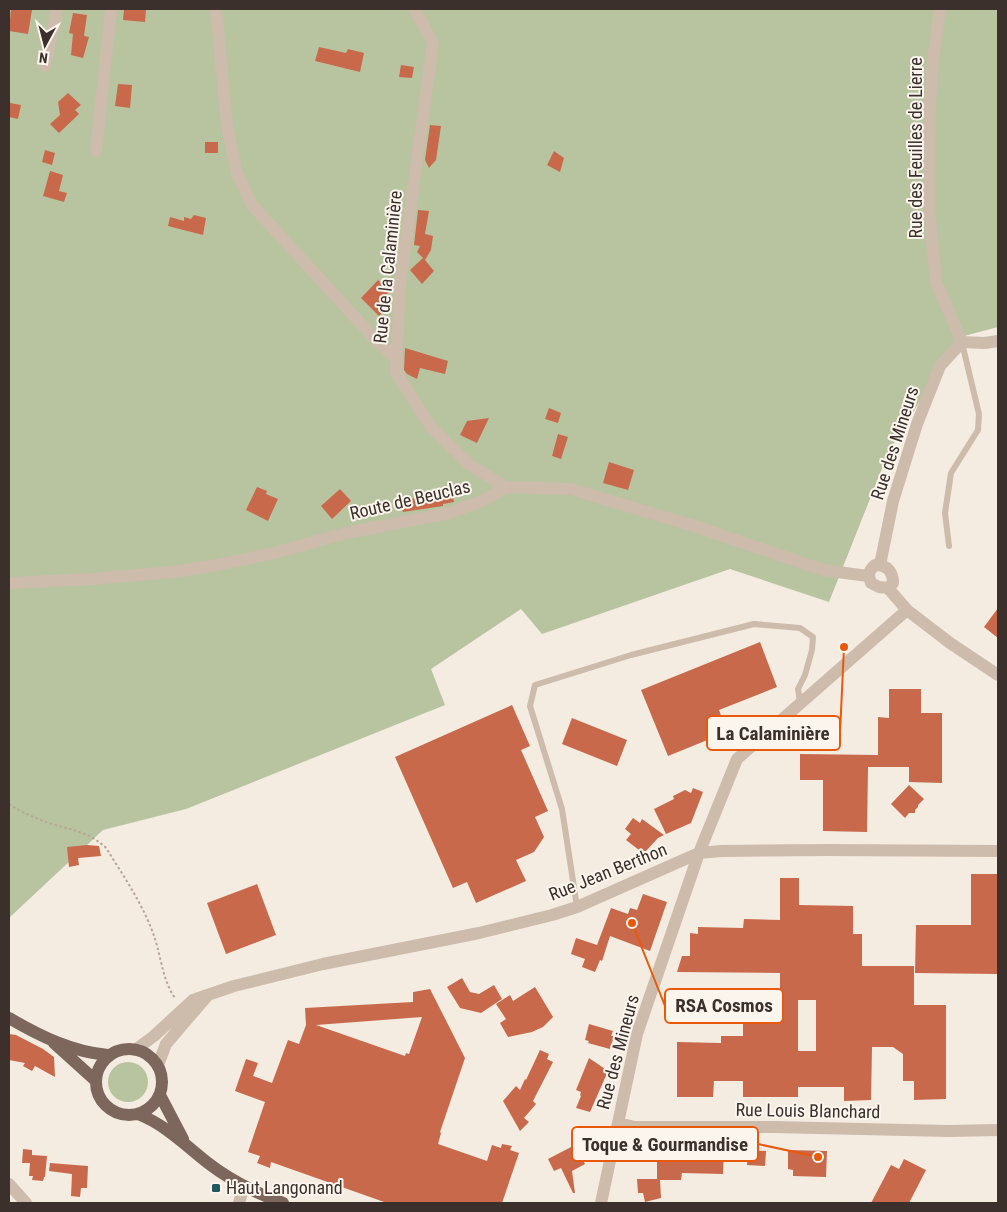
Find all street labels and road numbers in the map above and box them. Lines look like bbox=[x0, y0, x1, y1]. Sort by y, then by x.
street label: Rue des Feuilles de Lierre bbox=[905, 57, 926, 239]
street label: Rue de la Calaminière bbox=[369, 190, 406, 344]
street label: Rue des Mineurs bbox=[866, 384, 923, 502]
street label: Route de Beuclas bbox=[348, 475, 472, 524]
street label: Rue Jean Berthon bbox=[546, 838, 670, 905]
street label: Rue des Mineurs bbox=[592, 992, 643, 1111]
street label: Rue Louis Blanchard bbox=[735, 1099, 881, 1122]

